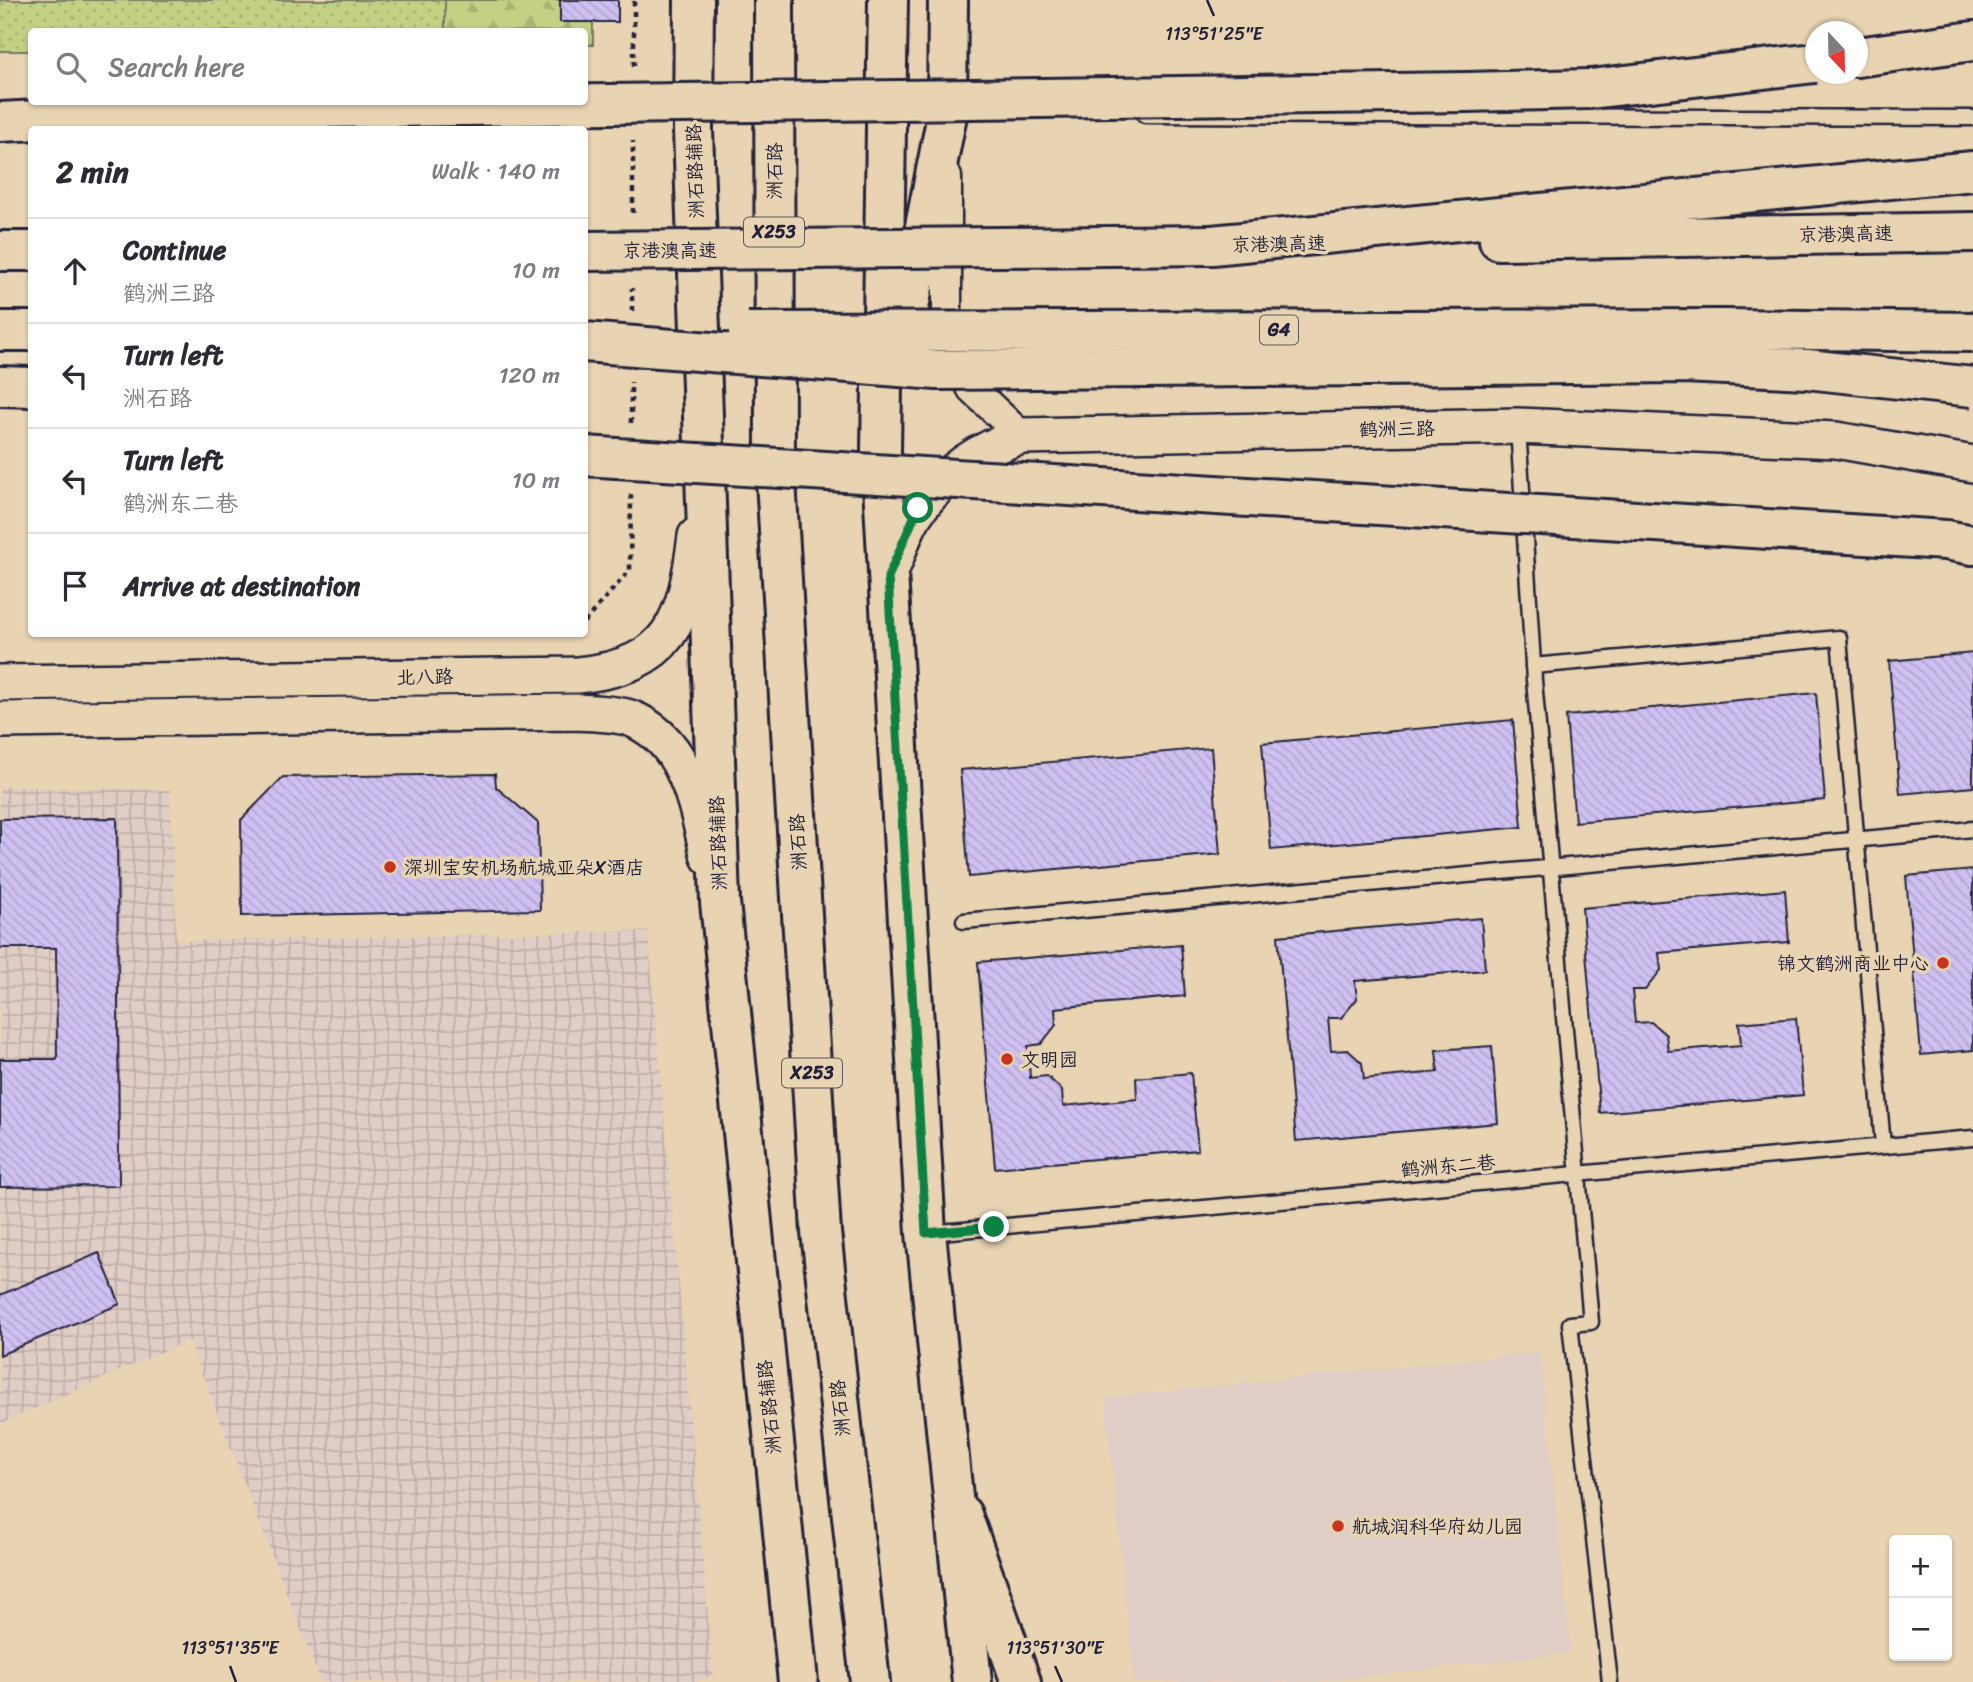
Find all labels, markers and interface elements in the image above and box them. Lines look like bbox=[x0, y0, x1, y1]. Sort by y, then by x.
text: 113°51'25"E bbox=[1165, 18, 1264, 50]
north arrow bbox=[1805, 21, 1868, 84]
search box bbox=[28, 28, 588, 105]
text: Search here bbox=[108, 44, 245, 90]
icon: search bbox=[52, 48, 90, 86]
street label: 洲石路辅路 bbox=[677, 123, 713, 219]
street label: 洲石路 bbox=[758, 142, 791, 200]
text: 2 min bbox=[56, 145, 129, 199]
text: Walk · 140 m bbox=[431, 151, 560, 192]
street label: 京港澳高速 bbox=[1798, 217, 1894, 251]
road number: X253 bbox=[744, 218, 804, 246]
text: Continue bbox=[123, 227, 226, 273]
street label: 京港澳高速 bbox=[1231, 227, 1327, 261]
street label: 京港澳高速 bbox=[622, 234, 718, 267]
text: 10 m bbox=[512, 250, 560, 291]
icon: ahead bbox=[56, 252, 94, 290]
text: 鹤洲三路 bbox=[123, 273, 215, 314]
road number: G4 bbox=[1260, 316, 1298, 344]
text: Turn left bbox=[123, 332, 223, 378]
text: 120 m bbox=[499, 355, 560, 396]
icon: left bbox=[56, 357, 94, 395]
text: 洲石路 bbox=[123, 378, 192, 419]
street label: 鹤洲三路 bbox=[1359, 412, 1435, 446]
text: Turn left bbox=[123, 437, 223, 483]
text: 10 m bbox=[512, 460, 560, 501]
icon: left bbox=[56, 462, 94, 500]
text: 鹤洲东二巷 bbox=[123, 483, 238, 524]
route start bbox=[902, 492, 933, 523]
text: Arrive at destination bbox=[123, 563, 360, 609]
icon: arrive bbox=[56, 567, 94, 605]
street label: 北八路 bbox=[396, 660, 454, 694]
street label: 洲石路辅路 bbox=[700, 795, 736, 891]
street label: 洲石路 bbox=[780, 813, 816, 871]
place label: 深圳宝安机场航城亚朵X酒店 bbox=[404, 851, 645, 884]
marker: 深圳宝安机场航城亚朵X酒店 bbox=[382, 859, 398, 875]
place label: 锦文鹤洲商业中心 bbox=[1777, 947, 1929, 980]
marker: 锦文鹤洲商业中心 bbox=[1935, 955, 1951, 971]
place label: 文明园 bbox=[1021, 1043, 1078, 1076]
marker: 文明园 bbox=[999, 1051, 1015, 1067]
road number: X253 bbox=[782, 1058, 842, 1088]
street label: 鹤洲东二巷 bbox=[1399, 1145, 1497, 1187]
route end bbox=[978, 1211, 1009, 1242]
street label: 洲石路辅路 bbox=[748, 1358, 790, 1456]
street label: 洲石路 bbox=[821, 1378, 859, 1438]
place label: 航城润科华府幼儿园 bbox=[1352, 1510, 1523, 1543]
marker: 航城润科华府幼儿园 bbox=[1330, 1518, 1346, 1534]
map controls bbox=[1889, 1535, 1952, 1661]
button: + bbox=[1889, 1535, 1952, 1598]
button: − bbox=[1889, 1598, 1952, 1661]
text: 113°51'35"E bbox=[182, 1632, 279, 1664]
text: 113°51'30"E bbox=[1006, 1632, 1105, 1664]

